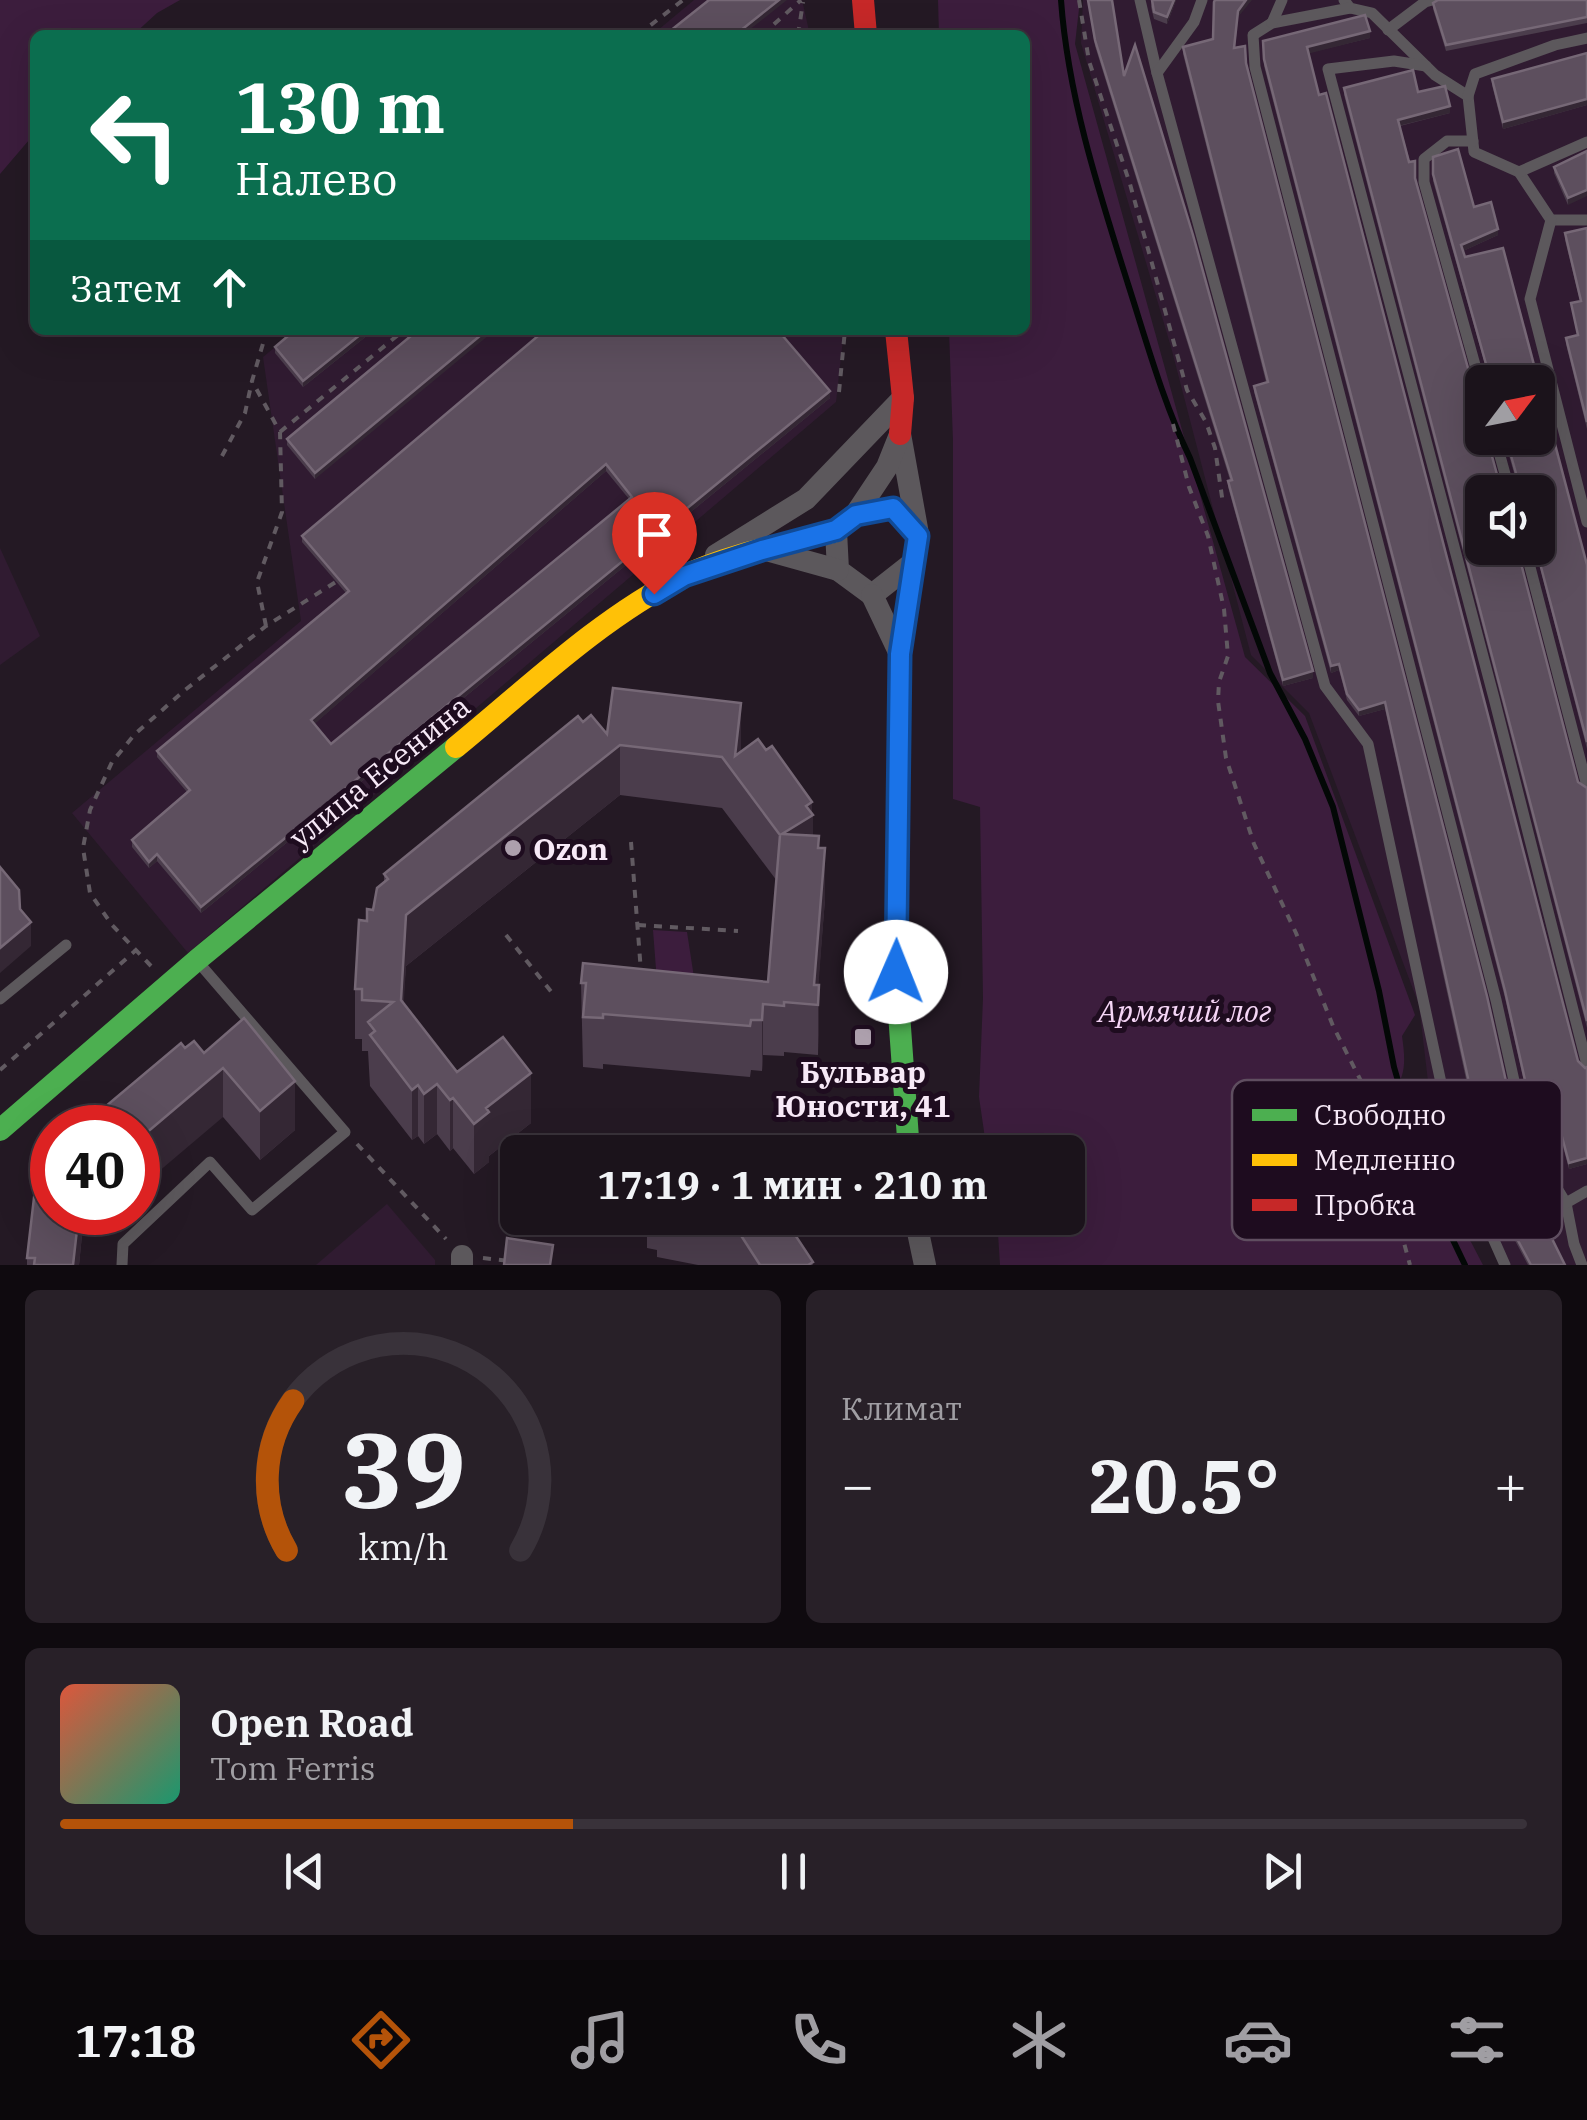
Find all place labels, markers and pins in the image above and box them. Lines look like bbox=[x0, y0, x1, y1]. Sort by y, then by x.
pin bbox=[612, 492, 697, 595]
place label: Ozon bbox=[533, 829, 608, 868]
marker: Ozon bbox=[502, 837, 524, 859]
marker: Бульвар Юности, 41 bbox=[852, 1026, 874, 1048]
place label: Бульвар Юности, 41 bbox=[775, 1052, 951, 1125]

